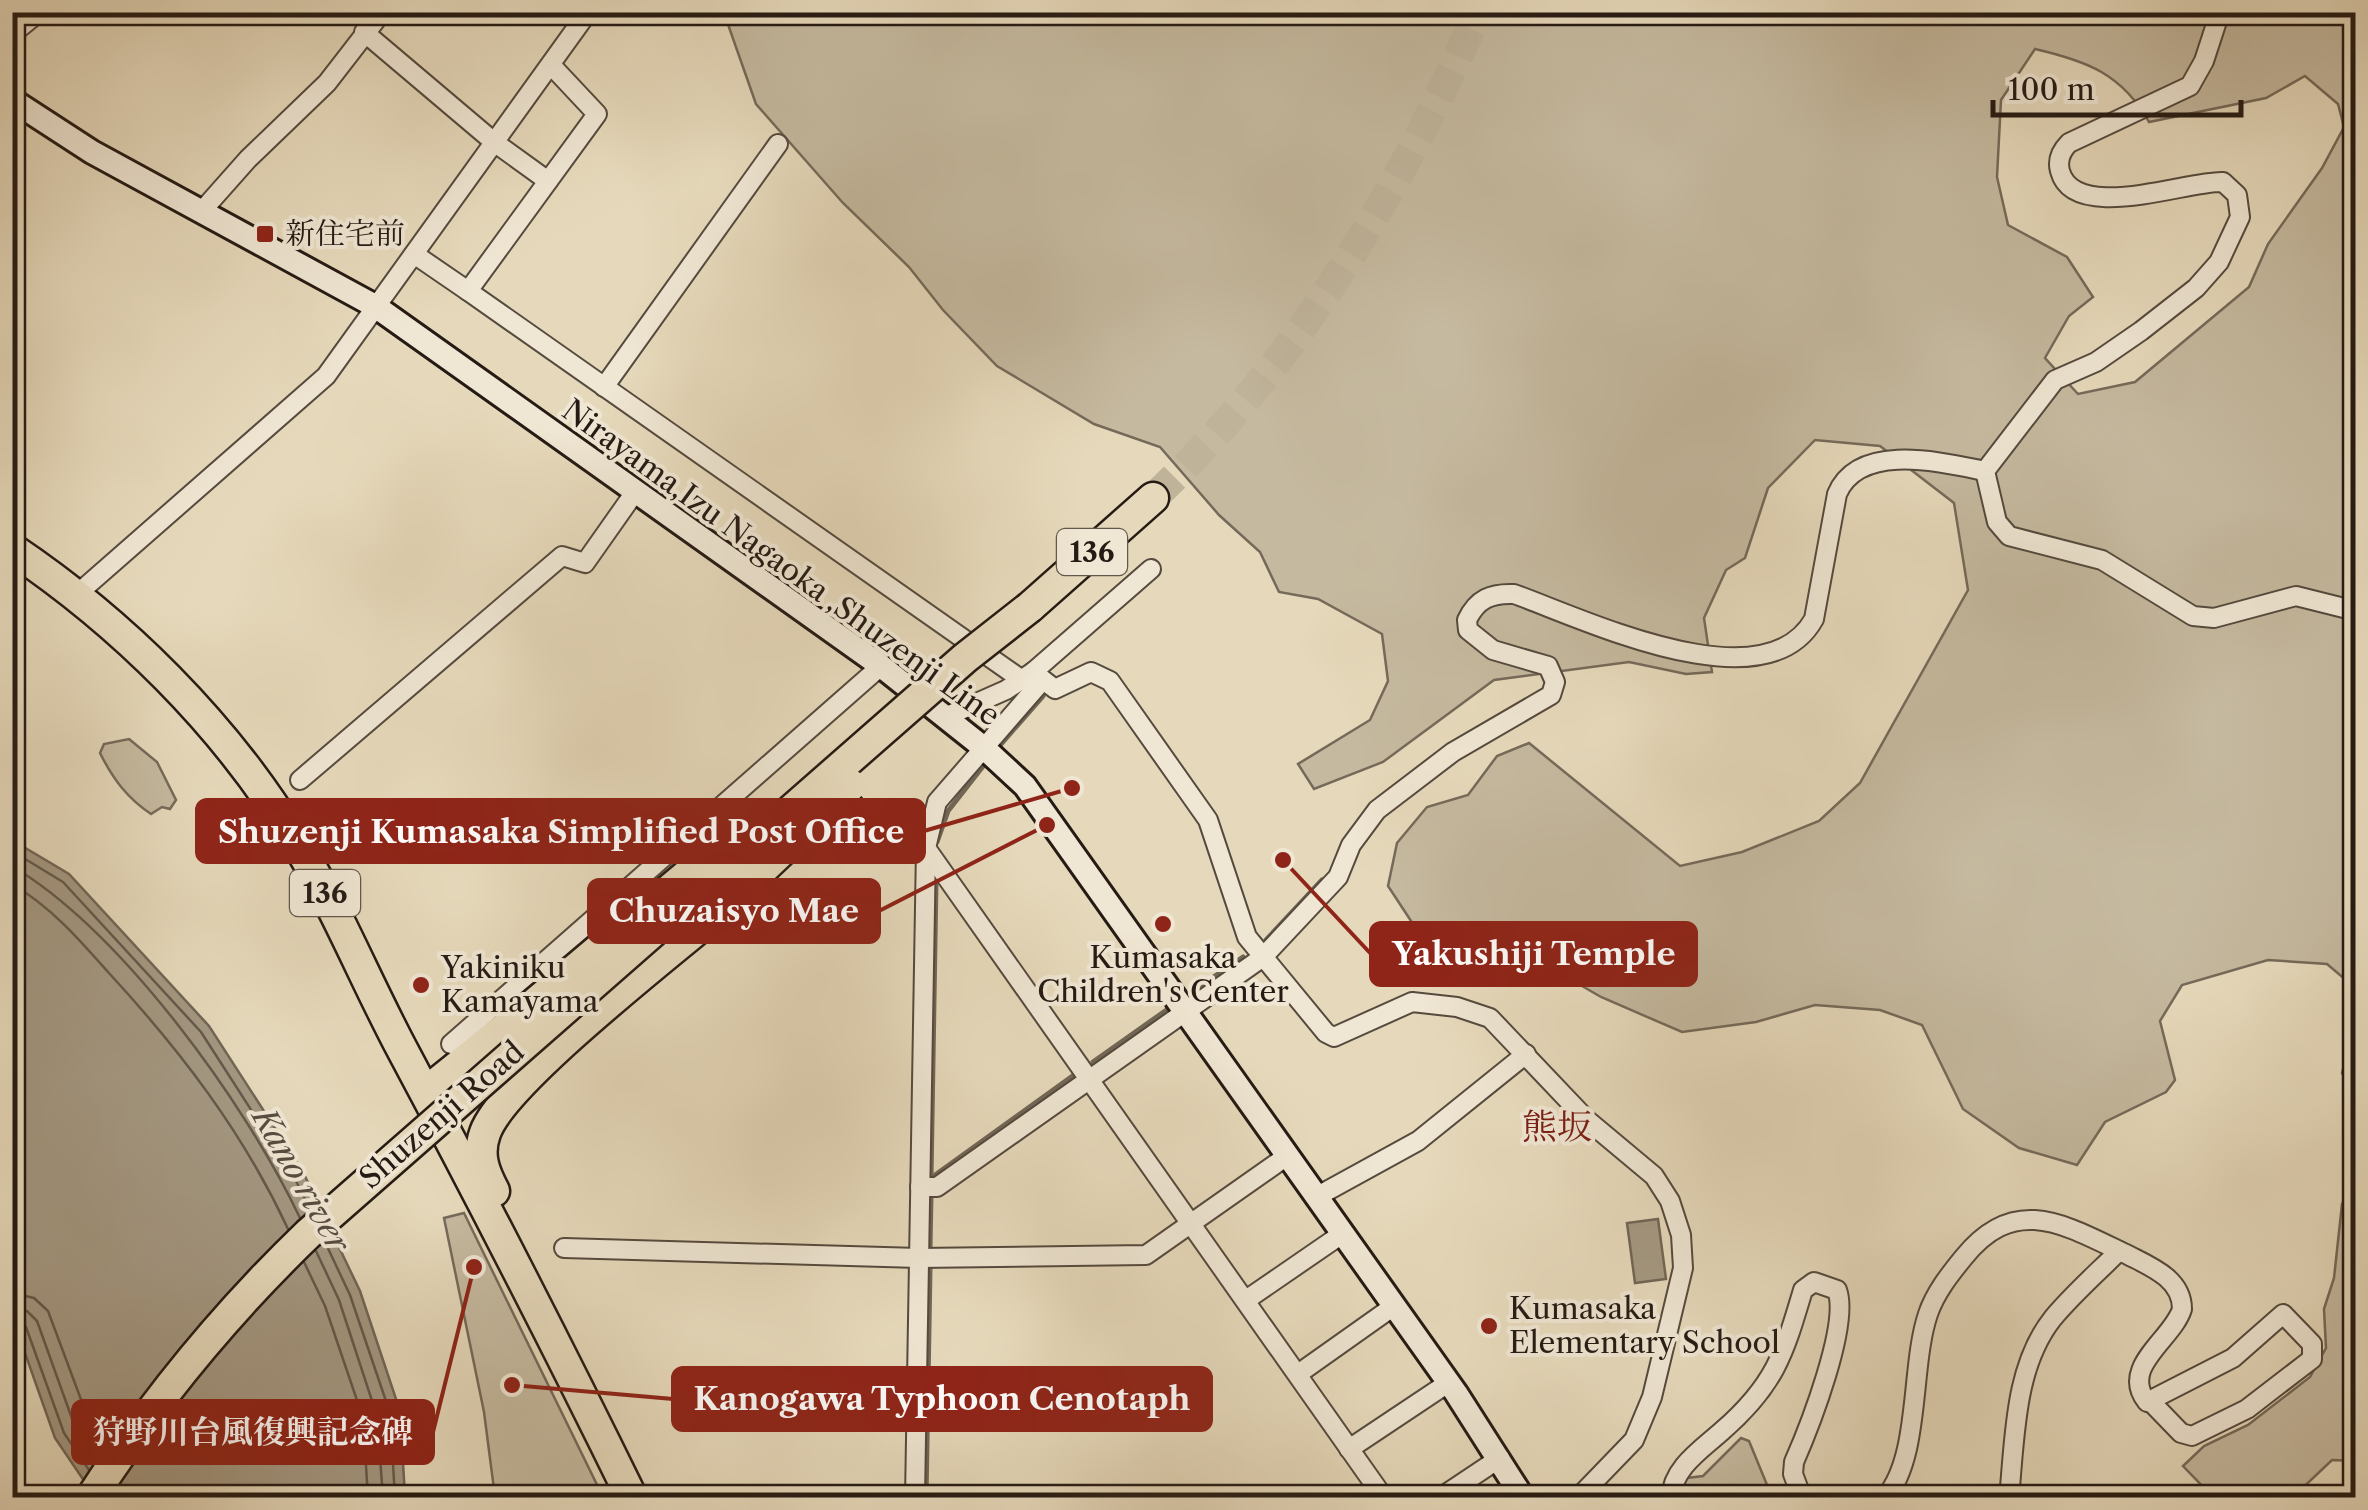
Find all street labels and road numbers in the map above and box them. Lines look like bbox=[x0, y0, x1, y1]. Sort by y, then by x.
street label: Nirayama,Izu Nagaoka ,Shuzenji Line bbox=[555, 391, 1007, 734]
road number: 136 bbox=[1057, 529, 1127, 575]
road number: 136 bbox=[290, 870, 360, 916]
street label: Shuzenji Road bbox=[352, 1033, 532, 1196]

